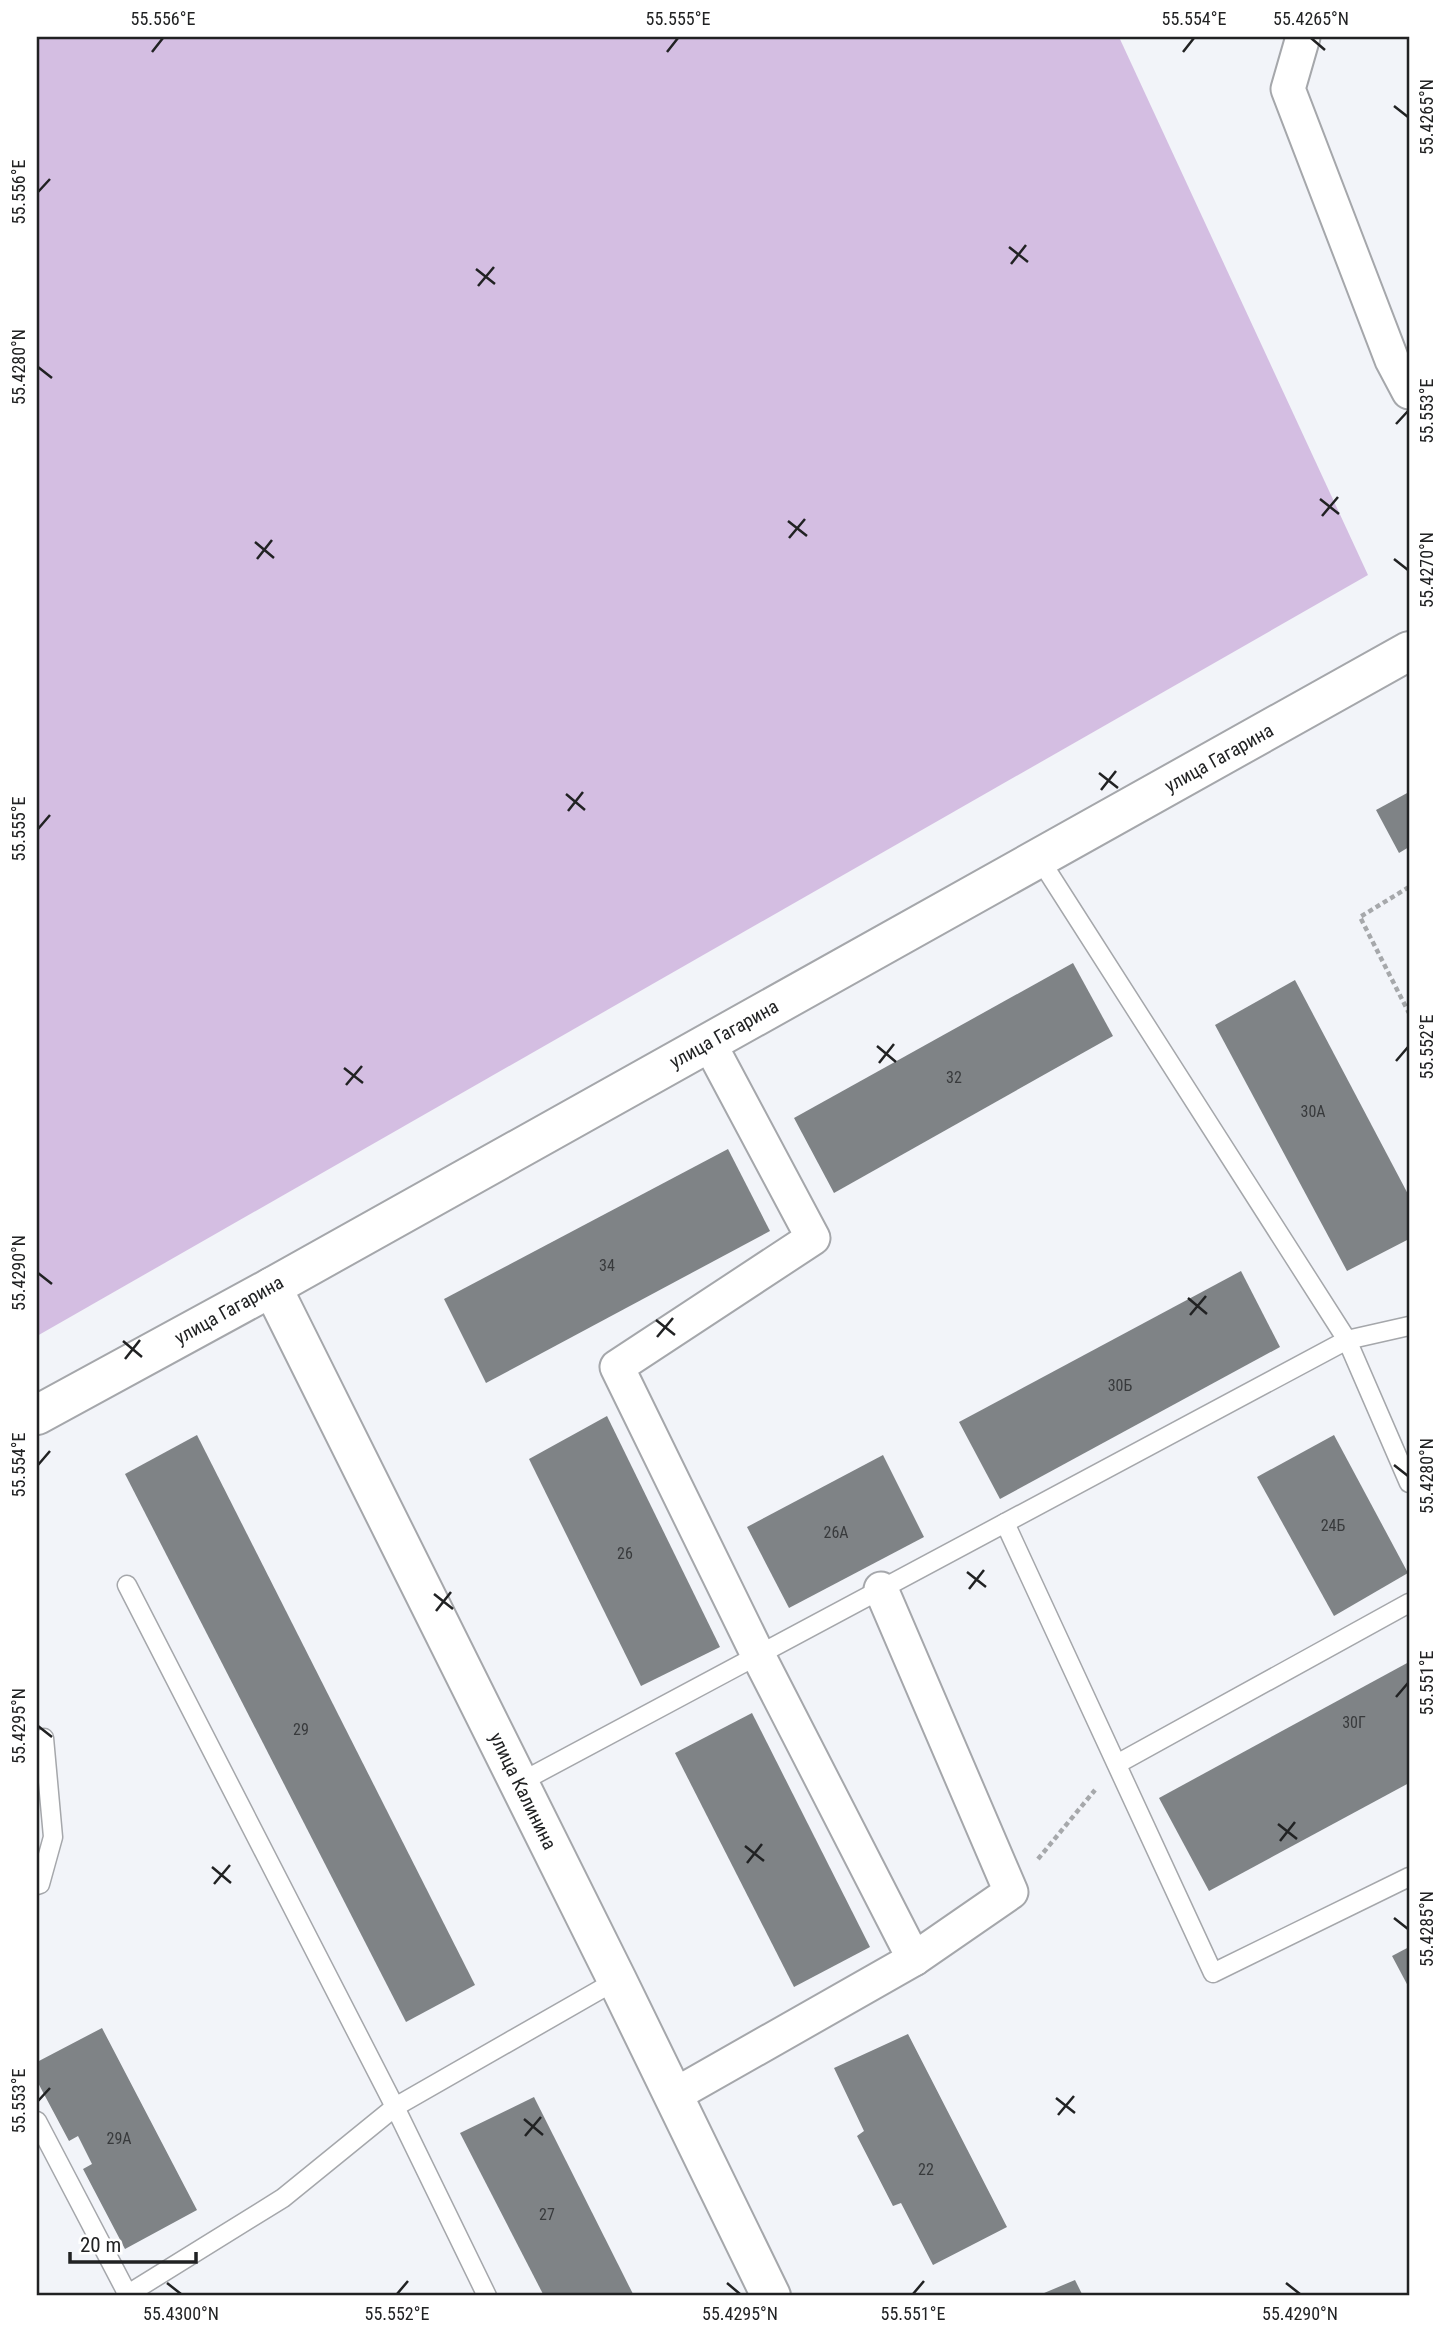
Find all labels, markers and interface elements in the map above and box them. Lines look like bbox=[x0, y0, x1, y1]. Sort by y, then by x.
text: 55.556°E bbox=[131, 8, 195, 29]
text: 55.555°E bbox=[646, 8, 710, 29]
text: 55.554°E bbox=[1162, 8, 1226, 29]
text: 55.4265°N bbox=[1273, 8, 1349, 29]
text: 55.4265°N bbox=[1416, 79, 1437, 155]
text: 55.556°E bbox=[8, 160, 29, 224]
text: 55.4280°N bbox=[8, 329, 29, 405]
text: 55.553°E bbox=[1416, 379, 1437, 443]
text: 55.4270°N bbox=[1416, 532, 1437, 608]
street label: улица Гагарина bbox=[1161, 719, 1277, 797]
text: 55.555°E bbox=[8, 797, 29, 861]
street label: улица Гагарина bbox=[666, 995, 782, 1073]
text: 55.552°E bbox=[1416, 1015, 1437, 1079]
house number: 32 bbox=[946, 1068, 962, 1087]
house number: 30А bbox=[1300, 1102, 1326, 1121]
text: 55.4290°N bbox=[8, 1235, 29, 1311]
house number: 34 bbox=[599, 1256, 615, 1275]
street label: улица Гагарина bbox=[171, 1271, 287, 1349]
house number: 30Б bbox=[1108, 1376, 1133, 1395]
text: 55.554°E bbox=[8, 1433, 29, 1497]
text: 55.4280°N bbox=[1416, 1438, 1437, 1514]
house number: 24Б bbox=[1321, 1516, 1346, 1535]
house number: 26А bbox=[823, 1523, 849, 1542]
house number: 26 bbox=[617, 1544, 633, 1563]
text: 55.551°E bbox=[1416, 1651, 1437, 1715]
text: 55.4295°N bbox=[8, 1688, 29, 1764]
house number: 30Г bbox=[1342, 1713, 1366, 1732]
house number: 29 bbox=[293, 1720, 309, 1739]
street label: улица Калинина bbox=[485, 1729, 561, 1853]
text: 55.4285°N bbox=[1416, 1891, 1437, 1967]
text: 55.553°E bbox=[8, 2069, 29, 2133]
house number: 29А bbox=[106, 2129, 132, 2148]
house number: 22 bbox=[918, 2160, 934, 2179]
house number: 27 bbox=[539, 2205, 555, 2224]
scale bar bbox=[70, 2221, 196, 2265]
text: 20 m bbox=[80, 2233, 121, 2257]
text: 55.4300°N bbox=[143, 2303, 219, 2324]
text: 55.552°E bbox=[365, 2303, 429, 2324]
text: 55.4295°N bbox=[702, 2303, 778, 2324]
text: 55.551°E bbox=[881, 2303, 945, 2324]
text: 55.4290°N bbox=[1262, 2303, 1338, 2324]

